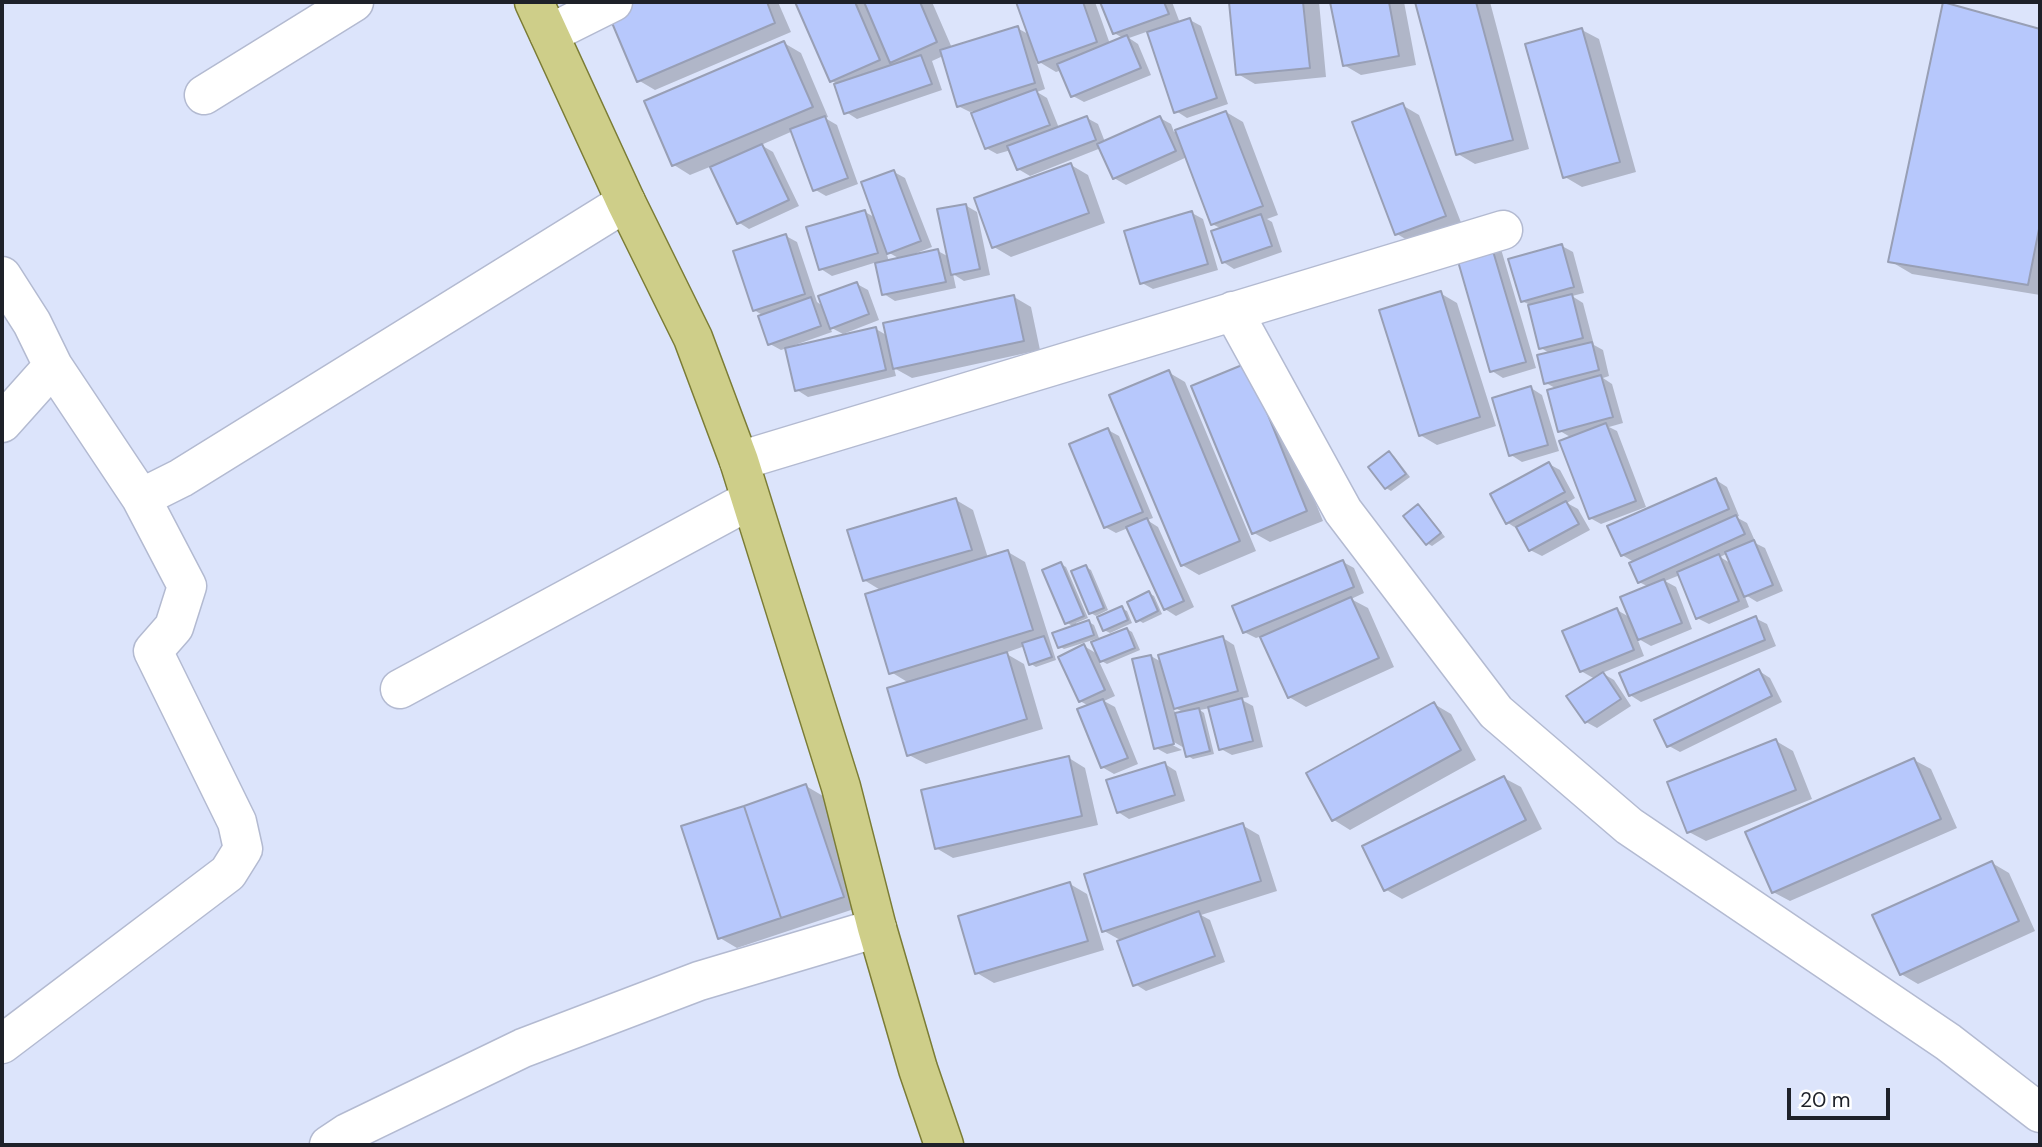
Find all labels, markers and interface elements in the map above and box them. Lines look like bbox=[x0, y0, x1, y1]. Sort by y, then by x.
scale bar bbox=[1790, 1074, 1893, 1118]
text: 20 m bbox=[1800, 1086, 1851, 1114]

